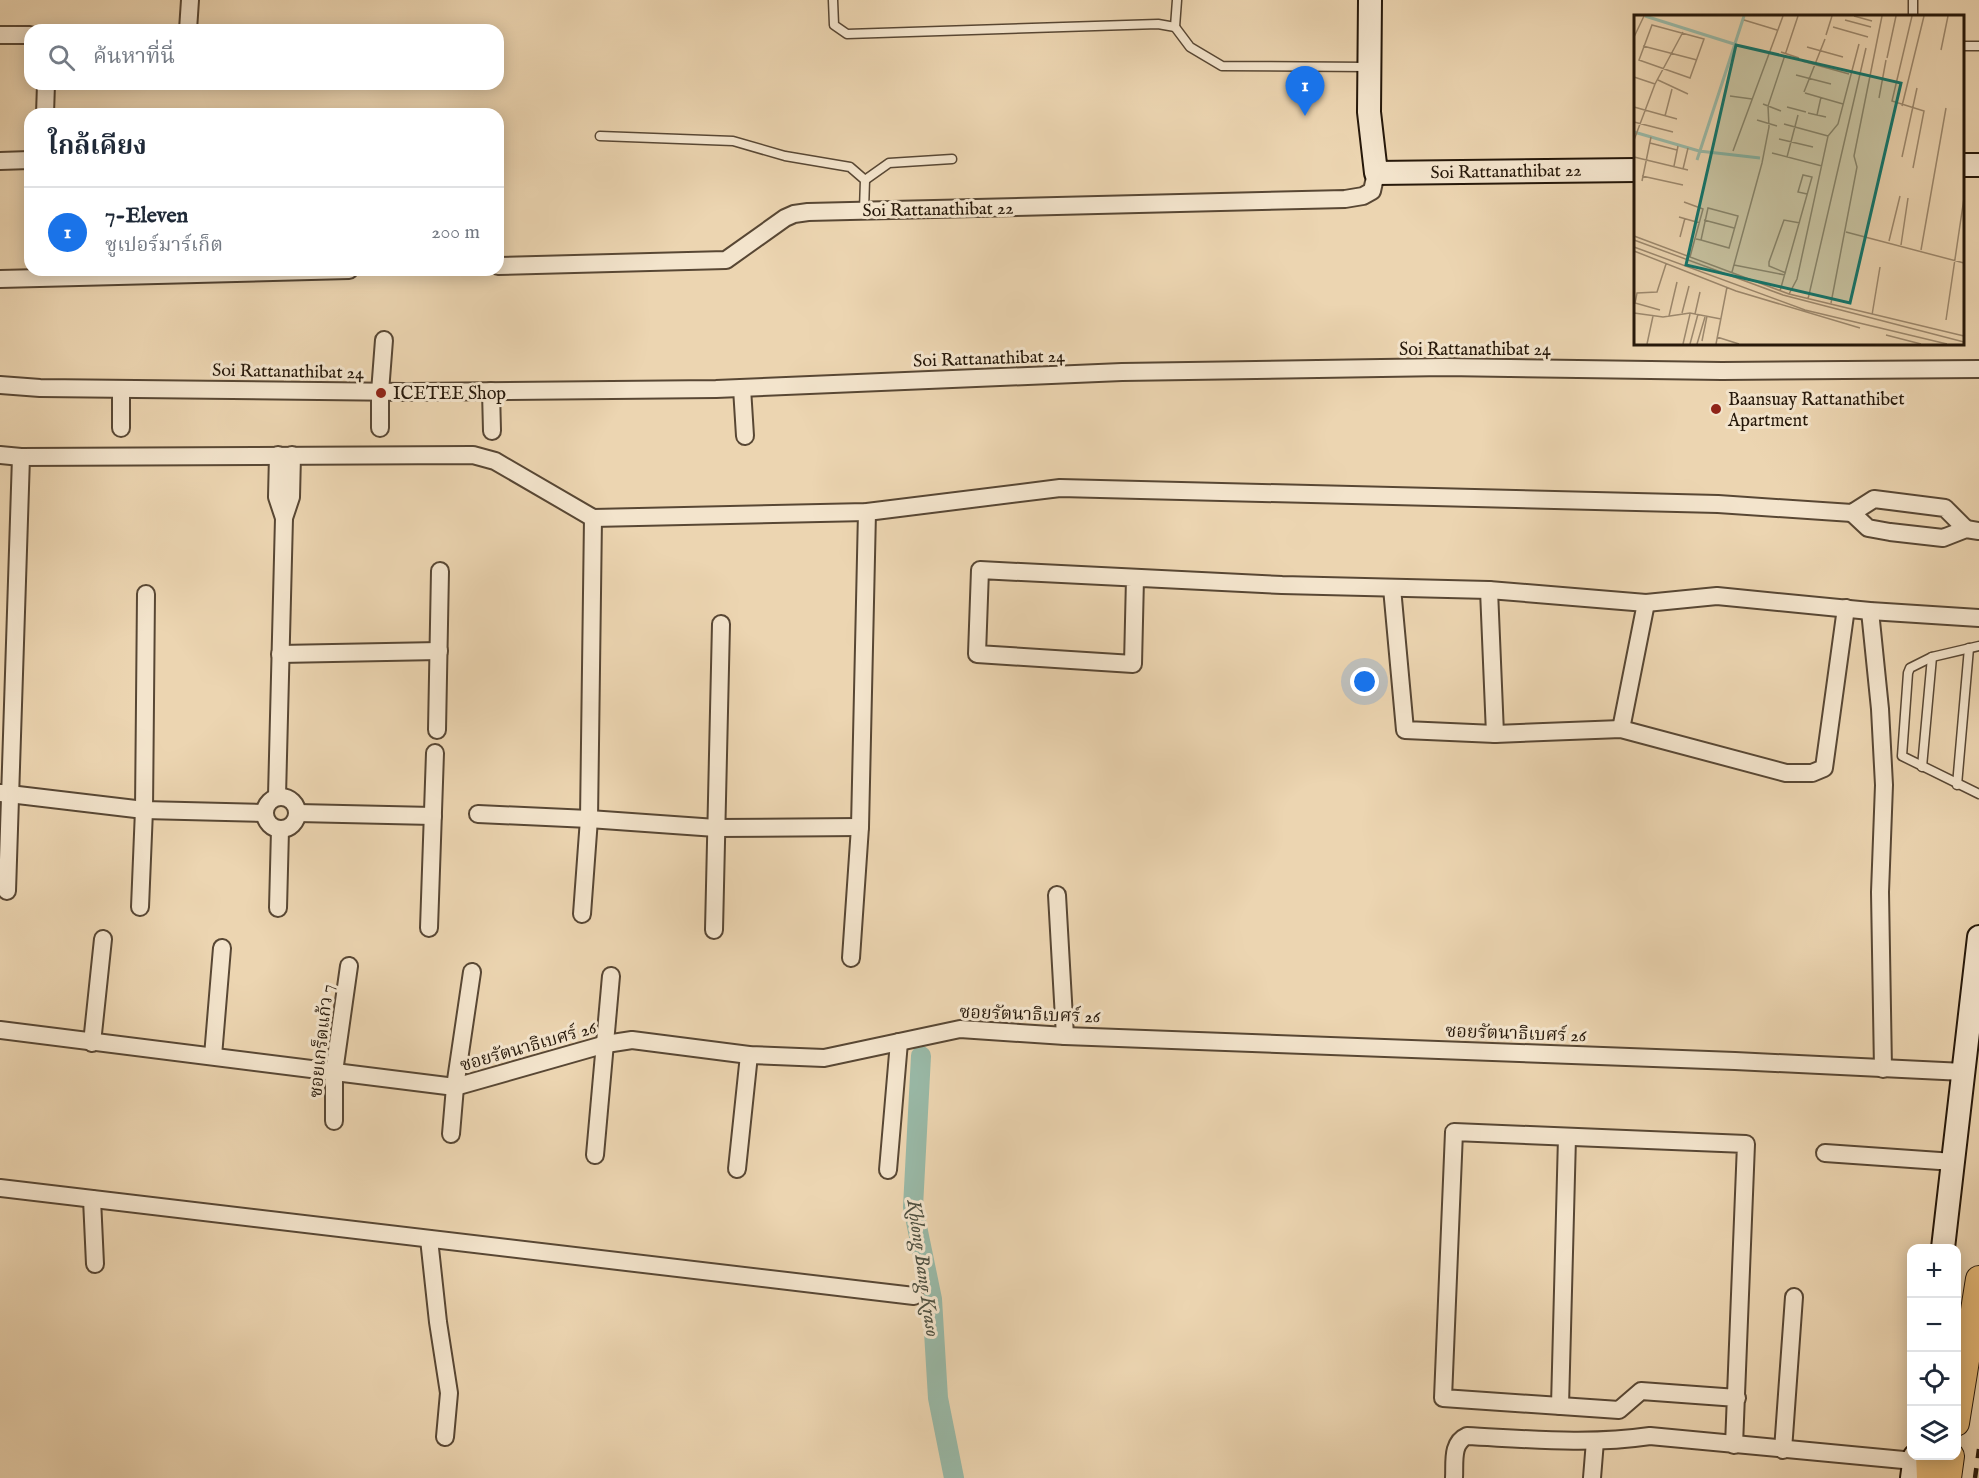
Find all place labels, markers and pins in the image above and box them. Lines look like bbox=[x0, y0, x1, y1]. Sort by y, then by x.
pin: 1 bbox=[1286, 66, 1324, 116]
place label: ICETEE Shop bbox=[393, 383, 506, 406]
marker: ICETEE Shop bbox=[374, 386, 388, 400]
place label: Baansuay Rattanathibet Apartment bbox=[1727, 389, 1905, 433]
marker: Baansuay Rattanathibet Apartment bbox=[1709, 402, 1723, 416]

